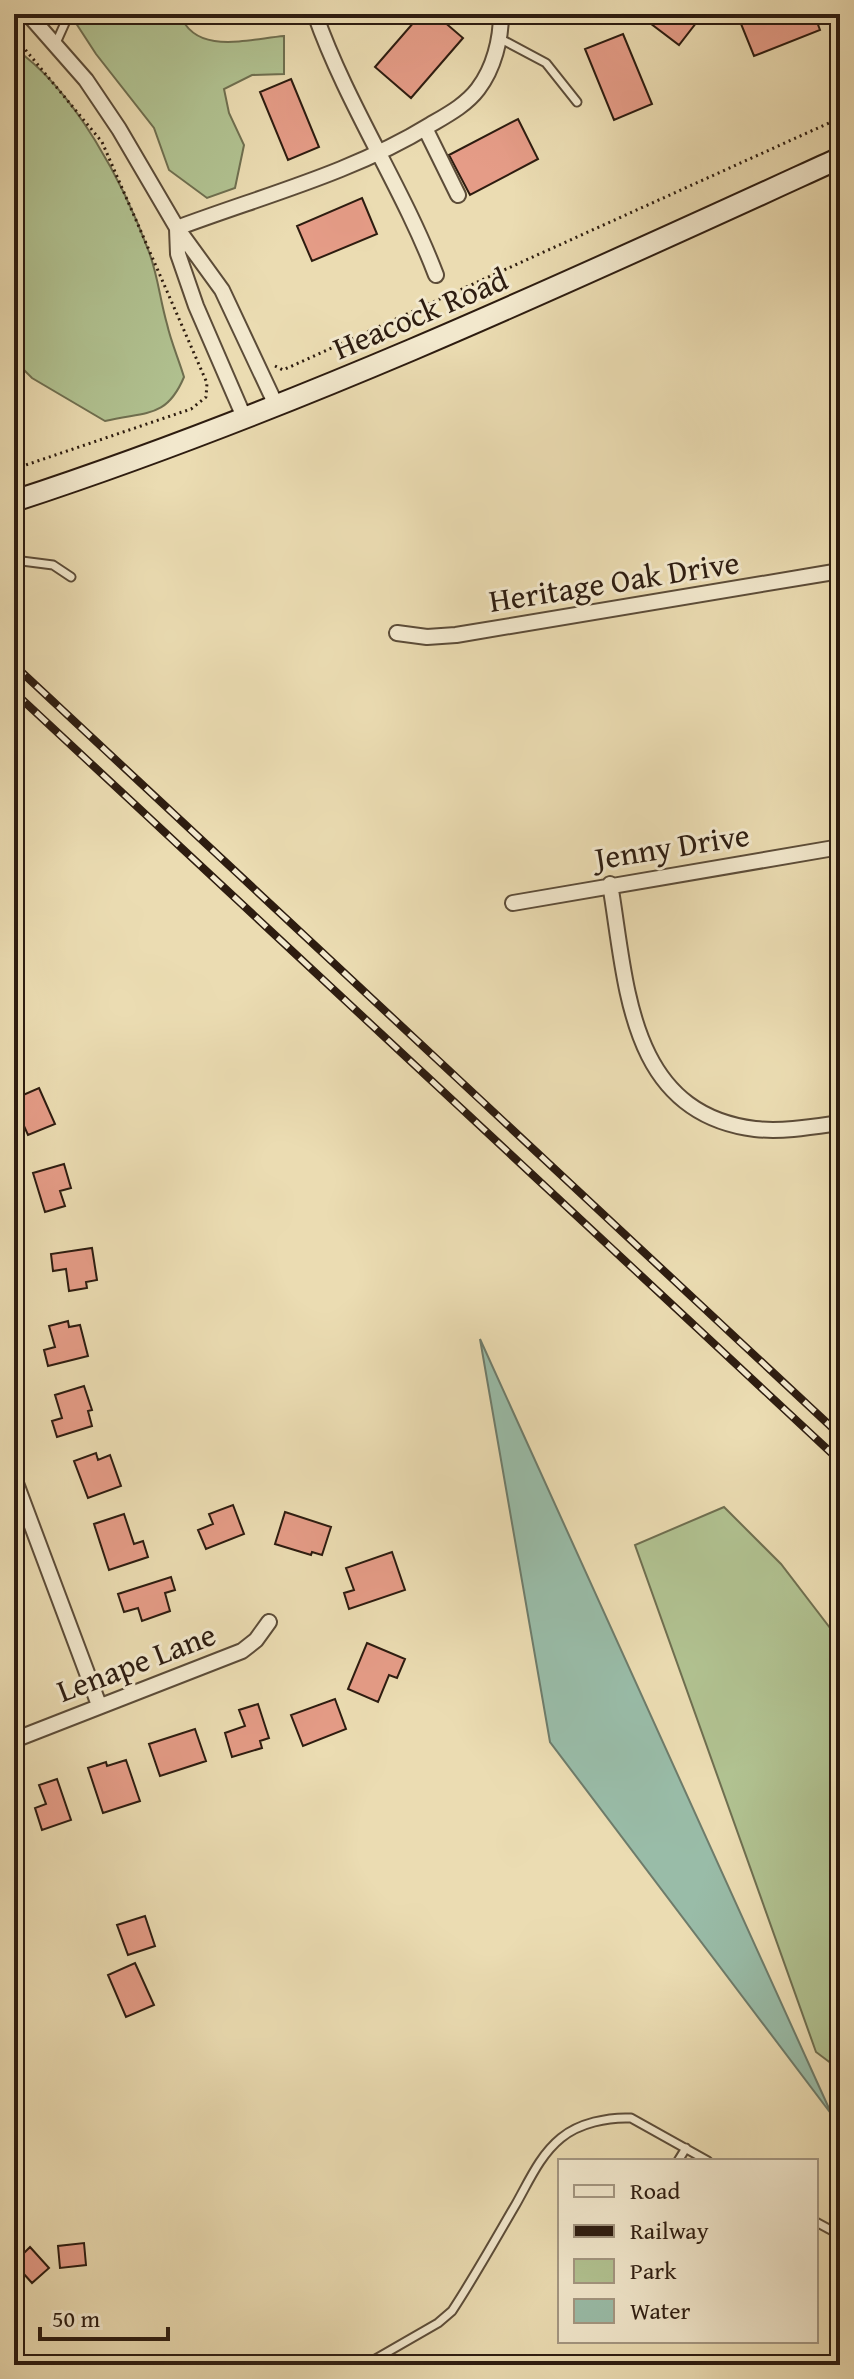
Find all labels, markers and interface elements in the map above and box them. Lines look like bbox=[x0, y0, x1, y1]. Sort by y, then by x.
street label: Heacock Road bbox=[325, 255, 515, 371]
street label: Heritage Oak Drive bbox=[486, 538, 742, 624]
street label: Jenny Drive bbox=[587, 811, 753, 882]
street label: Lenape Lane bbox=[50, 1610, 222, 1714]
legend bbox=[558, 2159, 818, 2343]
text: Road bbox=[630, 2173, 680, 2208]
text: Railway bbox=[630, 2213, 709, 2248]
text: Park bbox=[630, 2253, 677, 2288]
scale bar bbox=[40, 2291, 168, 2341]
text: Water bbox=[630, 2293, 691, 2328]
text: 50 m bbox=[52, 2301, 100, 2336]

